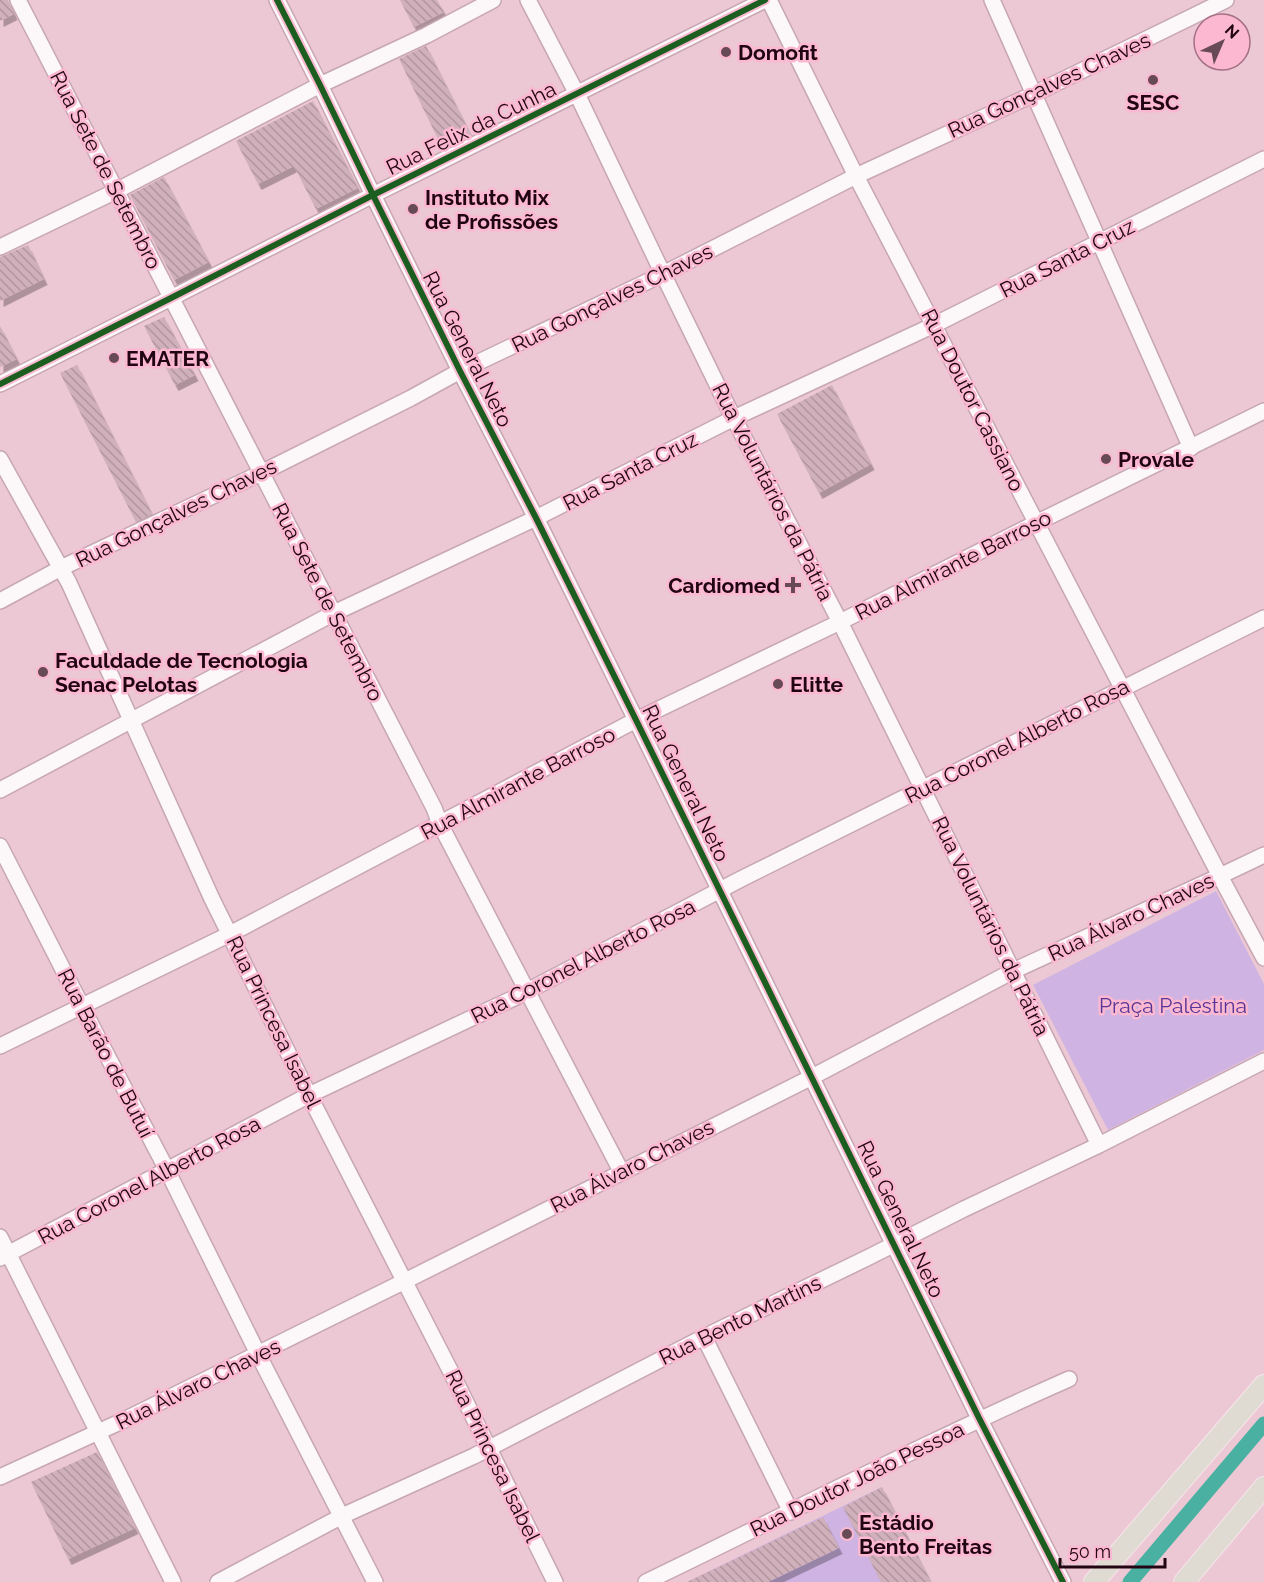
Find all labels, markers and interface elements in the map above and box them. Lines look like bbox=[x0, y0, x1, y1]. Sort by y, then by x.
north arrow bbox=[1192, 12, 1252, 72]
text: N bbox=[1221, 20, 1243, 43]
street label: Rua Gonçalves Chaves bbox=[944, 27, 1154, 143]
place label: Domofit bbox=[738, 40, 818, 65]
marker: Domofit bbox=[719, 45, 733, 59]
street label: Rua Sete de Setembro bbox=[45, 67, 167, 273]
marker: SESC bbox=[1146, 73, 1160, 87]
street label: Rua Felix da Cunha bbox=[382, 76, 560, 180]
place label: SESC bbox=[1127, 90, 1179, 115]
place label: Instituto Mix de Profissões bbox=[425, 185, 558, 234]
marker: Instituto Mix de Profissões bbox=[406, 202, 420, 216]
street label: Rua Santa Cruz bbox=[996, 213, 1138, 303]
street label: Rua Gonçalves Chaves bbox=[507, 238, 717, 358]
street label: Rua General Neto bbox=[418, 267, 518, 431]
street label: Rua Doutor Cassiano bbox=[916, 305, 1030, 495]
place label: EMATER bbox=[126, 346, 209, 371]
marker: EMATER bbox=[107, 351, 121, 365]
street label: Rua Voluntários da Pátria bbox=[707, 379, 839, 605]
street label: Rua Santa Cruz bbox=[559, 426, 701, 516]
place label: Provale bbox=[1118, 447, 1194, 472]
marker: Provale bbox=[1099, 452, 1113, 466]
street label: Rua Gonçalves Chaves bbox=[71, 453, 281, 573]
street label: Rua Sete de Setembro bbox=[267, 499, 389, 705]
street label: Rua Almirante Barroso bbox=[851, 505, 1055, 625]
place label: Cardiomed bbox=[668, 573, 780, 598]
marker: Cardiomed bbox=[784, 576, 802, 594]
place label: Faculdade de Tecnologia Senac Pelotas bbox=[55, 648, 308, 697]
marker: Faculdade de Tecnologia Senac Pelotas bbox=[36, 665, 50, 679]
place label: Elitte bbox=[790, 672, 844, 697]
street label: Rua Coronel Alberto Rosa bbox=[901, 673, 1133, 809]
marker: Elitte bbox=[771, 677, 785, 691]
street label: Rua General Neto bbox=[637, 700, 735, 866]
street label: Rua Almirante Barroso bbox=[417, 721, 619, 845]
street label: Rua Voluntários da Pátria bbox=[927, 812, 1055, 1040]
street label: Rua Álvaro Chaves bbox=[1044, 868, 1218, 966]
street label: Rua Coronel Alberto Rosa bbox=[467, 893, 699, 1029]
street label: Rua Princesa Isabel bbox=[221, 932, 327, 1112]
street label: Rua Barão de Butuí bbox=[53, 964, 160, 1142]
park label: Praça Palestina bbox=[1099, 993, 1247, 1018]
street label: Rua Coronel Alberto Rosa bbox=[34, 1111, 264, 1249]
street label: Rua Álvaro Chaves bbox=[546, 1114, 718, 1218]
street label: Rua General Neto bbox=[852, 1136, 950, 1302]
street label: Rua Bento Martins bbox=[655, 1270, 825, 1370]
street label: Rua Álvaro Chaves bbox=[112, 1333, 284, 1435]
street label: Rua Princesa Isabel bbox=[440, 1366, 546, 1546]
street label: Rua Doutor João Pessoa bbox=[746, 1416, 968, 1542]
place label: Estádio Bento Freitas bbox=[859, 1510, 992, 1559]
marker: Estádio Bento Freitas bbox=[840, 1527, 854, 1541]
scale bar bbox=[1060, 1531, 1165, 1569]
text: 50 m bbox=[1069, 1541, 1111, 1562]

